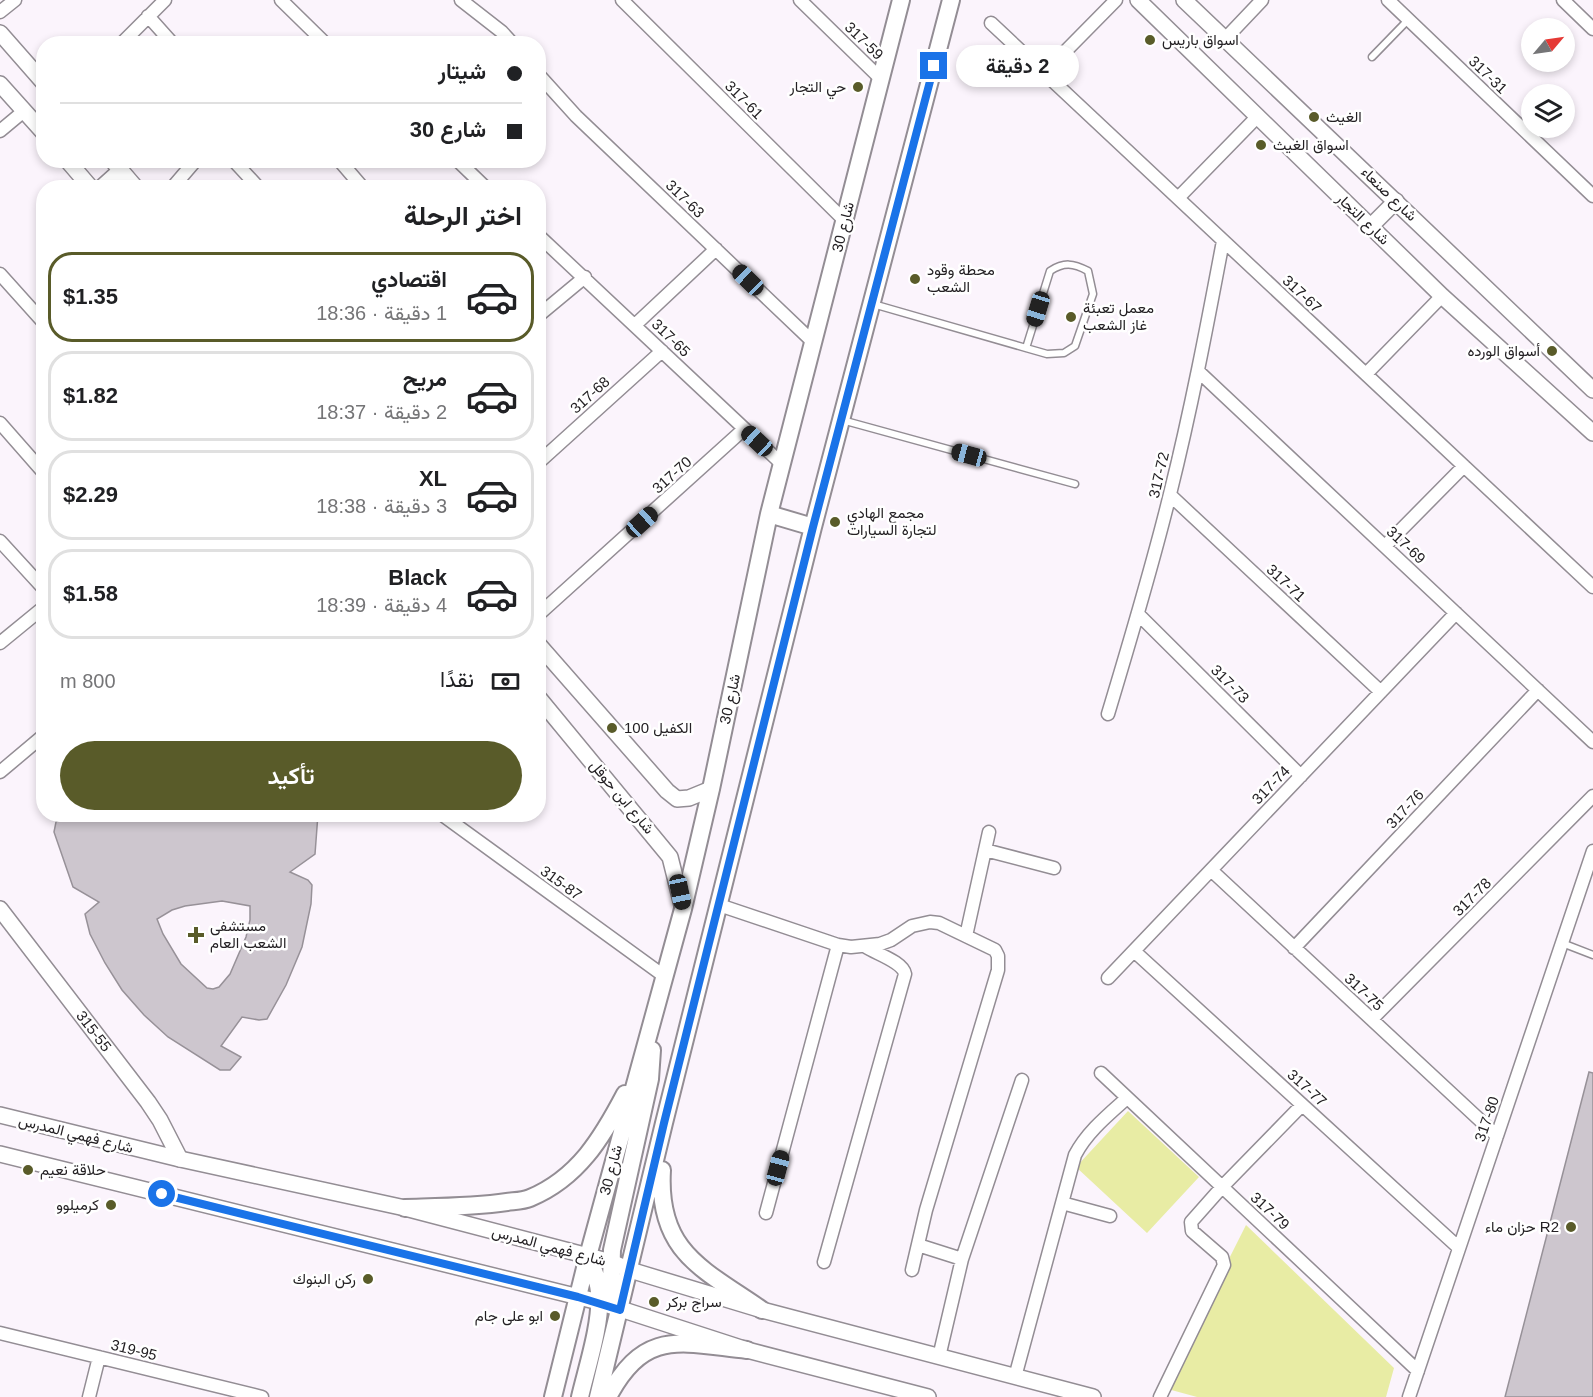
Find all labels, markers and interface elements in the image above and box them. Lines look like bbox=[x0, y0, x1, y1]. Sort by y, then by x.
street label: 317-59 bbox=[842, 18, 887, 63]
north arrow bbox=[1521, 18, 1575, 72]
map controls bbox=[1521, 18, 1575, 138]
place label: اسواق باريس bbox=[1162, 31, 1239, 50]
marker: اسواق باريس bbox=[1143, 33, 1157, 47]
callout: 2 دقيقة bbox=[955, 45, 1078, 87]
route end bbox=[920, 52, 947, 79]
street label: 317-31 bbox=[1466, 52, 1511, 97]
text: 2 دقيقة bbox=[986, 55, 1049, 77]
text: شيتار bbox=[438, 59, 486, 84]
street label: 317-61 bbox=[722, 77, 767, 122]
place label: حي التجار bbox=[789, 78, 846, 100]
marker: حي التجار bbox=[851, 80, 865, 94]
button: layers bbox=[1521, 84, 1575, 138]
place label: الغيث bbox=[1326, 108, 1362, 126]
marker: الغيث bbox=[1307, 110, 1321, 124]
text: شارع 30 bbox=[410, 117, 486, 142]
place label: اسواق الغيث bbox=[1273, 136, 1349, 154]
marker: اسواق الغيث bbox=[1254, 138, 1268, 152]
street label: شارع صنعاء bbox=[1356, 163, 1421, 227]
street label: 317-63 bbox=[663, 176, 708, 221]
street label: شارع التجار bbox=[1331, 189, 1393, 250]
street label: شارع 30 bbox=[828, 200, 860, 254]
text: اختر الرحلة bbox=[404, 201, 522, 231]
car bbox=[729, 261, 767, 299]
place label: محطة وقود الشعب bbox=[927, 261, 995, 296]
text: اقتصادي bbox=[371, 267, 447, 292]
icon: car bbox=[465, 270, 519, 324]
street label: 317-67 bbox=[1279, 271, 1325, 316]
marker: محطة وقود الشعب bbox=[908, 272, 922, 286]
text: $1.35 bbox=[63, 284, 118, 309]
car bbox=[1024, 289, 1052, 329]
place label: معمل تعبئة غاز الشعب bbox=[1083, 299, 1154, 334]
text: 1 دقيقة · 18:36 bbox=[316, 302, 447, 324]
marker: معمل تعبئة غاز الشعب bbox=[1064, 310, 1078, 324]
street label: 317-65 bbox=[649, 315, 694, 360]
place label: أسواق الورده bbox=[1467, 342, 1541, 360]
marker: أسواق الورده bbox=[1545, 344, 1559, 358]
text: مريح bbox=[403, 366, 447, 391]
icon: car bbox=[465, 369, 519, 423]
street label: 317-68 bbox=[567, 373, 613, 417]
text: $1.82 bbox=[63, 383, 118, 408]
text: 2 دقيقة · 18:37 bbox=[316, 401, 447, 423]
car bbox=[738, 422, 776, 460]
car bbox=[949, 442, 989, 468]
street label: 317-72 bbox=[1145, 450, 1172, 500]
street label: 317-70 bbox=[649, 453, 695, 497]
text: XL bbox=[419, 466, 447, 491]
icon: car bbox=[465, 468, 519, 522]
text: $2.29 bbox=[63, 482, 118, 507]
text: 3 دقيقة · 18:38 bbox=[316, 495, 447, 517]
car bbox=[623, 503, 661, 541]
place label: مجمع الهادي لتجارة السيارات bbox=[847, 504, 937, 539]
marker: مجمع الهادي لتجارة السيارات bbox=[828, 515, 842, 529]
street label: 317-69 bbox=[1383, 522, 1429, 567]
street label: 317-71 bbox=[1263, 560, 1309, 605]
text: Black bbox=[388, 565, 447, 590]
icon: car bbox=[465, 567, 519, 621]
text: $1.58 bbox=[63, 581, 118, 606]
text: 4 دقيقة · 18:39 bbox=[316, 594, 447, 616]
street label: 317-73 bbox=[1208, 661, 1253, 706]
icon: cash bbox=[489, 665, 522, 698]
text: نقدًا bbox=[440, 667, 474, 692]
text: 800 m bbox=[60, 670, 116, 692]
street label: شارع 30 bbox=[716, 672, 746, 726]
place label: الكفيل 100 bbox=[624, 719, 692, 737]
marker: الكفيل 100 bbox=[605, 721, 619, 735]
button: تأكيد bbox=[60, 741, 522, 810]
street label: شارع ابن حوقل bbox=[584, 756, 658, 839]
street label: 317-74 bbox=[1248, 762, 1293, 807]
street label: 317-76 bbox=[1382, 786, 1427, 832]
street label: 315-87 bbox=[537, 862, 585, 903]
car bbox=[667, 873, 693, 911]
street label: 317-78 bbox=[1449, 874, 1494, 919]
place label: مستشفى الشعب العام bbox=[210, 917, 286, 953]
marker: مستشفى الشعب العام bbox=[187, 926, 205, 944]
street label: 317-75 bbox=[1341, 969, 1387, 1014]
street label: 315-55 bbox=[73, 1007, 115, 1055]
street label: 317-77 bbox=[1284, 1066, 1330, 1110]
street label: 317-80 bbox=[1471, 1094, 1502, 1144]
street label: شارع فهمي المدرس bbox=[16, 1111, 135, 1161]
street label: شارع 30 bbox=[596, 1143, 628, 1197]
car bbox=[765, 1148, 791, 1188]
place label: حلاقة نعيم bbox=[40, 1161, 106, 1180]
marker: حلاقة نعيم bbox=[21, 1163, 35, 1177]
route start bbox=[148, 1180, 175, 1207]
street label: 317-79 bbox=[1247, 1188, 1293, 1233]
place label: كرميلوو bbox=[56, 1196, 99, 1214]
marker: كرميلوو bbox=[104, 1198, 118, 1212]
place label: حزان ماء R2 bbox=[1485, 1218, 1559, 1236]
marker: حزان ماء R2 bbox=[1564, 1220, 1578, 1234]
street label: شارع فهمي المدرس bbox=[489, 1222, 608, 1274]
place label: ركن البنوك bbox=[293, 1270, 356, 1289]
marker: ركن البنوك bbox=[361, 1272, 375, 1286]
place label: سراج بركر bbox=[665, 1293, 722, 1313]
marker: سراج بركر bbox=[647, 1295, 661, 1309]
place label: ابو علی جام bbox=[475, 1307, 543, 1326]
marker: ابو علی جام bbox=[548, 1309, 562, 1323]
street label: 319-95 bbox=[109, 1336, 159, 1363]

